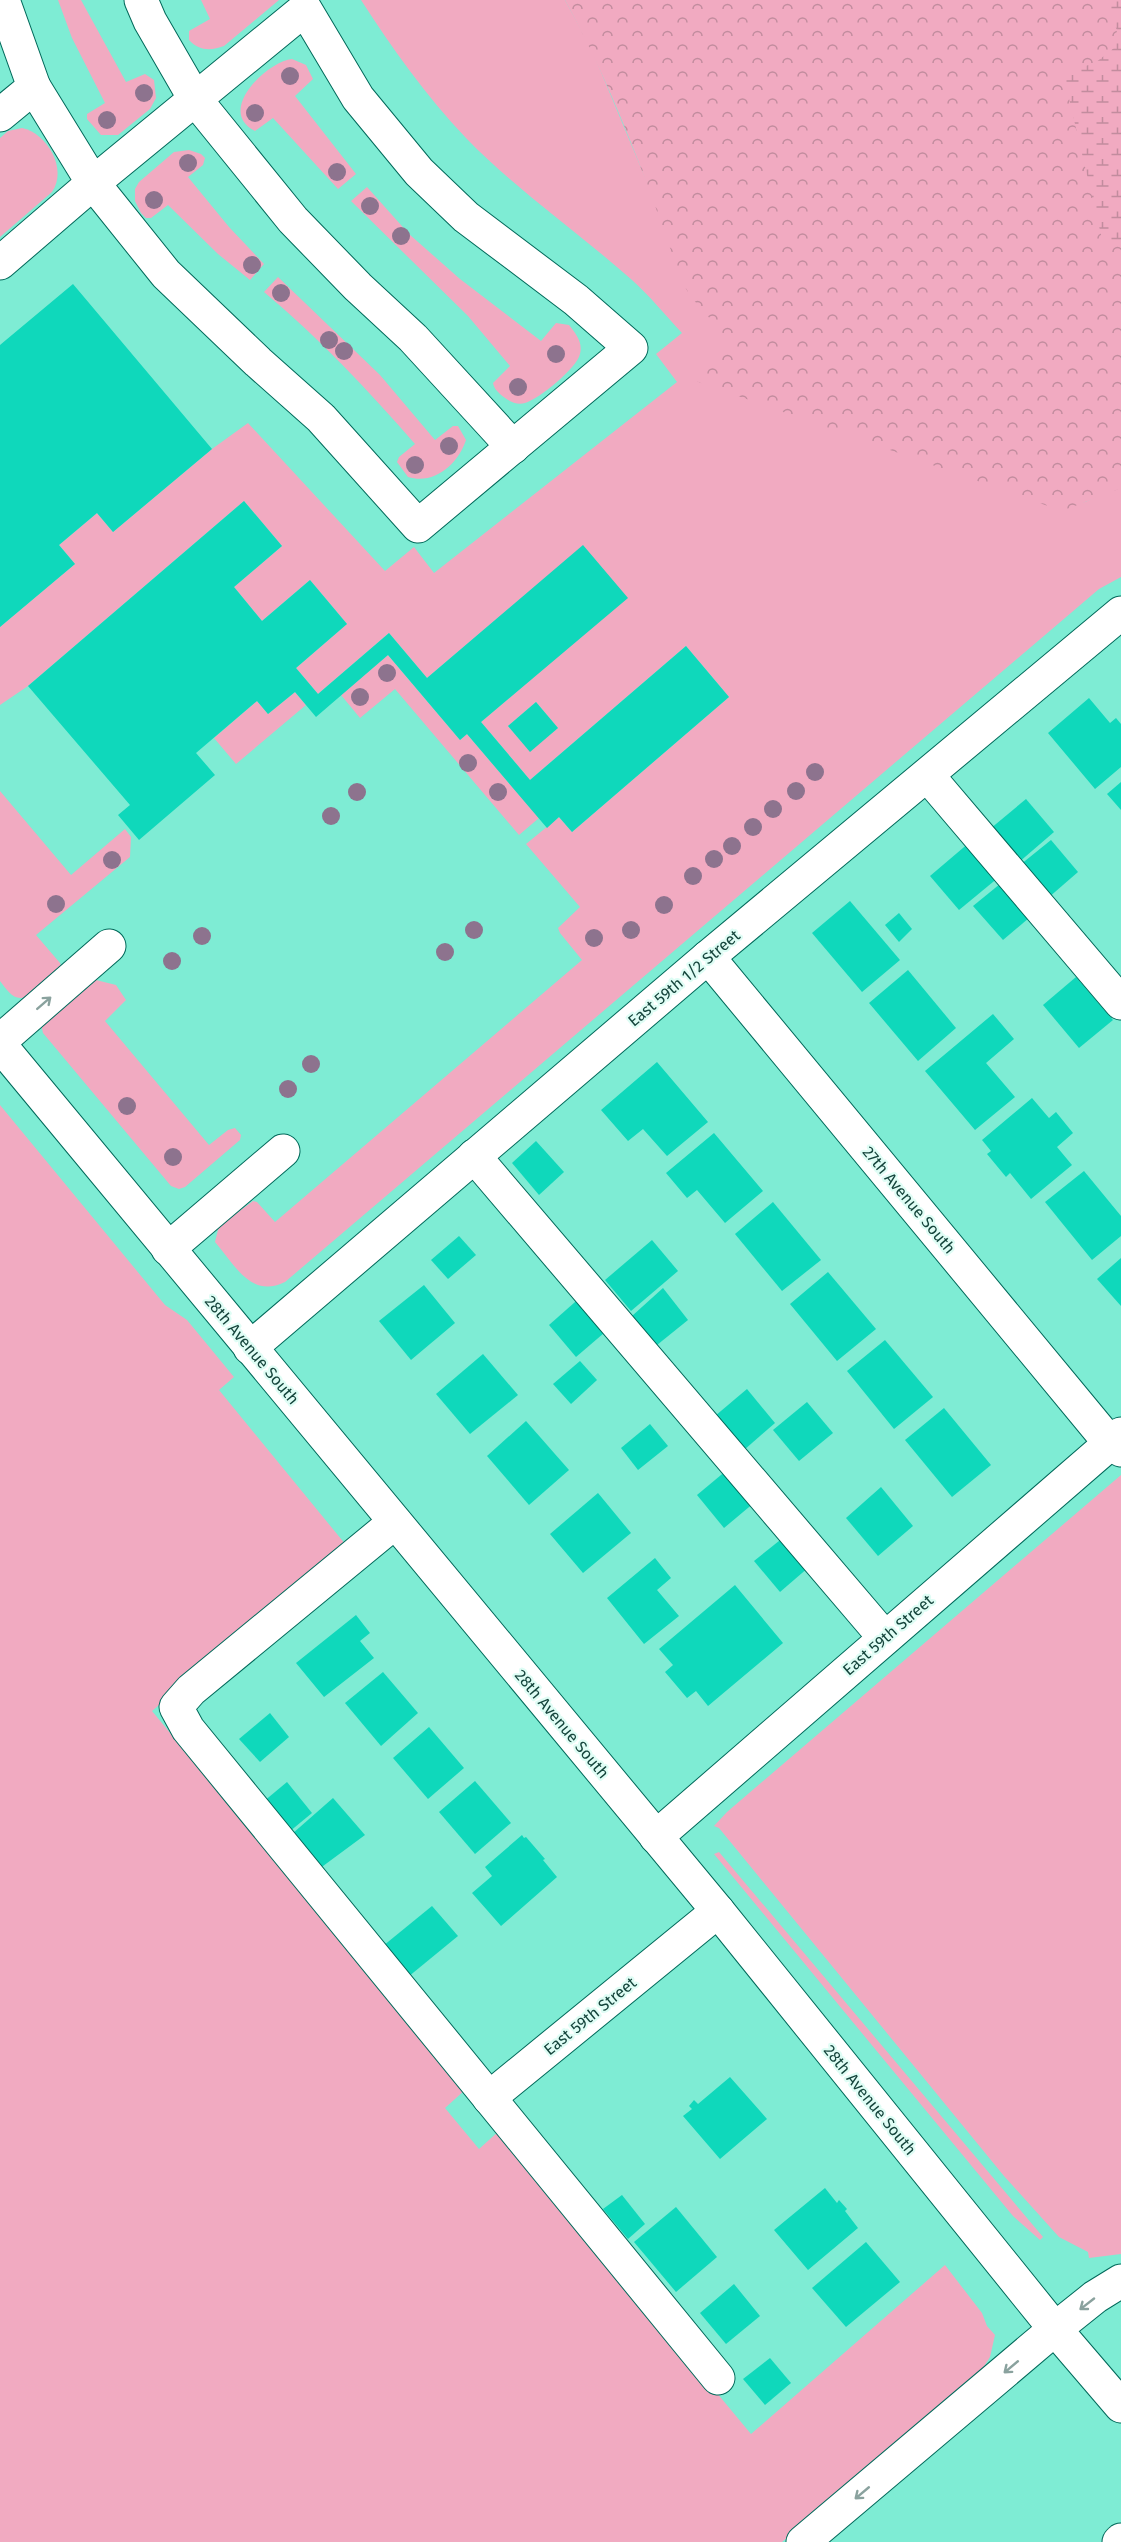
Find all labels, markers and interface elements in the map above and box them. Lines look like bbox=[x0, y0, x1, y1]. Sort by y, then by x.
street label: East 59th 1/2 Street bbox=[624, 926, 744, 1030]
one-way arrow bbox=[36, 996, 51, 1010]
street label: 27th Avenue South bbox=[859, 1143, 959, 1257]
street label: 28th Avenue South bbox=[201, 1292, 303, 1408]
street label: East 59th Street bbox=[839, 1590, 937, 1679]
street label: 28th Avenue South bbox=[511, 1666, 613, 1782]
street label: East 59th Street bbox=[540, 1973, 640, 2059]
street label: 28th Avenue South bbox=[820, 2041, 920, 2159]
one-way arrow bbox=[1079, 2297, 1095, 2310]
one-way arrow bbox=[1003, 2361, 1019, 2374]
one-way arrow bbox=[854, 2486, 870, 2499]

